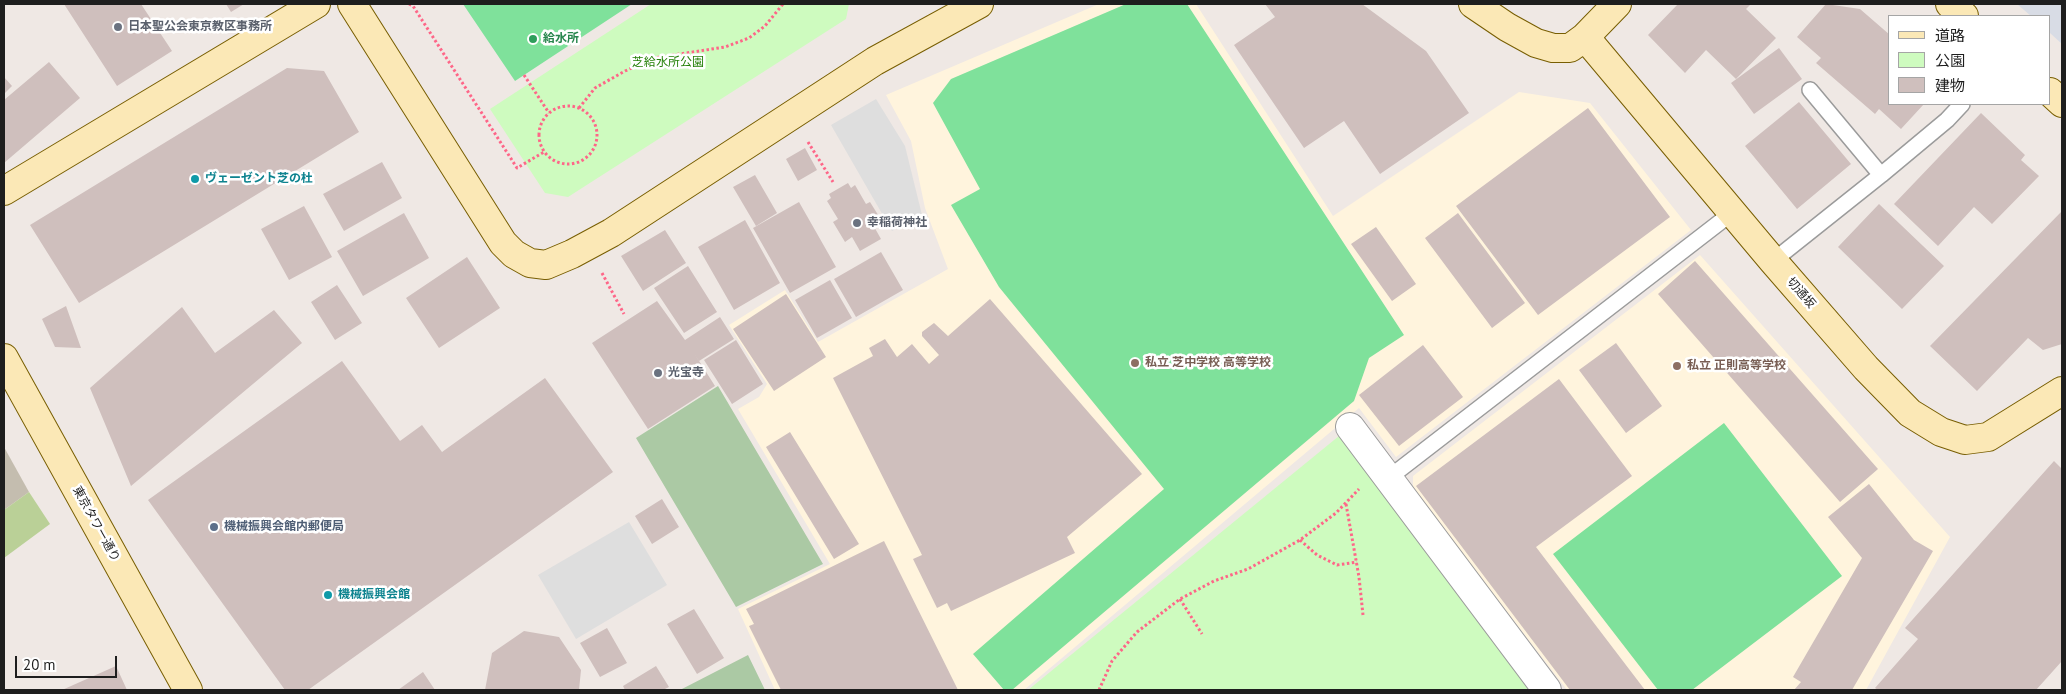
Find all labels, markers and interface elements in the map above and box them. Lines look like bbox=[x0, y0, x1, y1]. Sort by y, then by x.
legend bbox=[1888, 15, 2051, 105]
place label: 日本聖公会東京教区事務所 bbox=[128, 20, 272, 34]
marker: 日本聖公会東京教区事務所 bbox=[112, 21, 124, 33]
text: 道路 bbox=[1935, 26, 1965, 45]
place label: 給水所 bbox=[543, 32, 579, 46]
marker: 給水所 bbox=[527, 33, 539, 45]
text: 公園 bbox=[1935, 51, 1965, 70]
park label: 芝給水所公園 bbox=[632, 56, 704, 70]
text: 建物 bbox=[1935, 76, 1965, 95]
place label: ヴェーゼント芝の杜 bbox=[205, 172, 313, 186]
marker: ヴェーゼント芝の杜 bbox=[189, 173, 201, 185]
place label: 幸稲荷神社 bbox=[867, 216, 927, 230]
marker: 幸稲荷神社 bbox=[851, 217, 863, 229]
street label: 切通坂 bbox=[1784, 275, 1818, 311]
place label: 私立 芝中学校 高等学校 bbox=[1145, 356, 1271, 370]
marker: 私立 芝中学校 高等学校 bbox=[1129, 357, 1141, 369]
place label: 私立 正則高等学校 bbox=[1687, 359, 1786, 373]
marker: 私立 正則高等学校 bbox=[1671, 360, 1683, 372]
place label: 光宝寺 bbox=[668, 366, 704, 380]
marker: 光宝寺 bbox=[652, 367, 664, 379]
street label: 東京タワー通り bbox=[69, 484, 123, 564]
place label: 機械振興会館内郵便局 bbox=[224, 520, 344, 534]
marker: 機械振興会館内郵便局 bbox=[208, 521, 220, 533]
place label: 機械振興会館 bbox=[338, 588, 410, 602]
marker: 機械振興会館 bbox=[322, 589, 334, 601]
scale bar bbox=[18, 646, 120, 678]
text: 20 m bbox=[23, 655, 56, 674]

